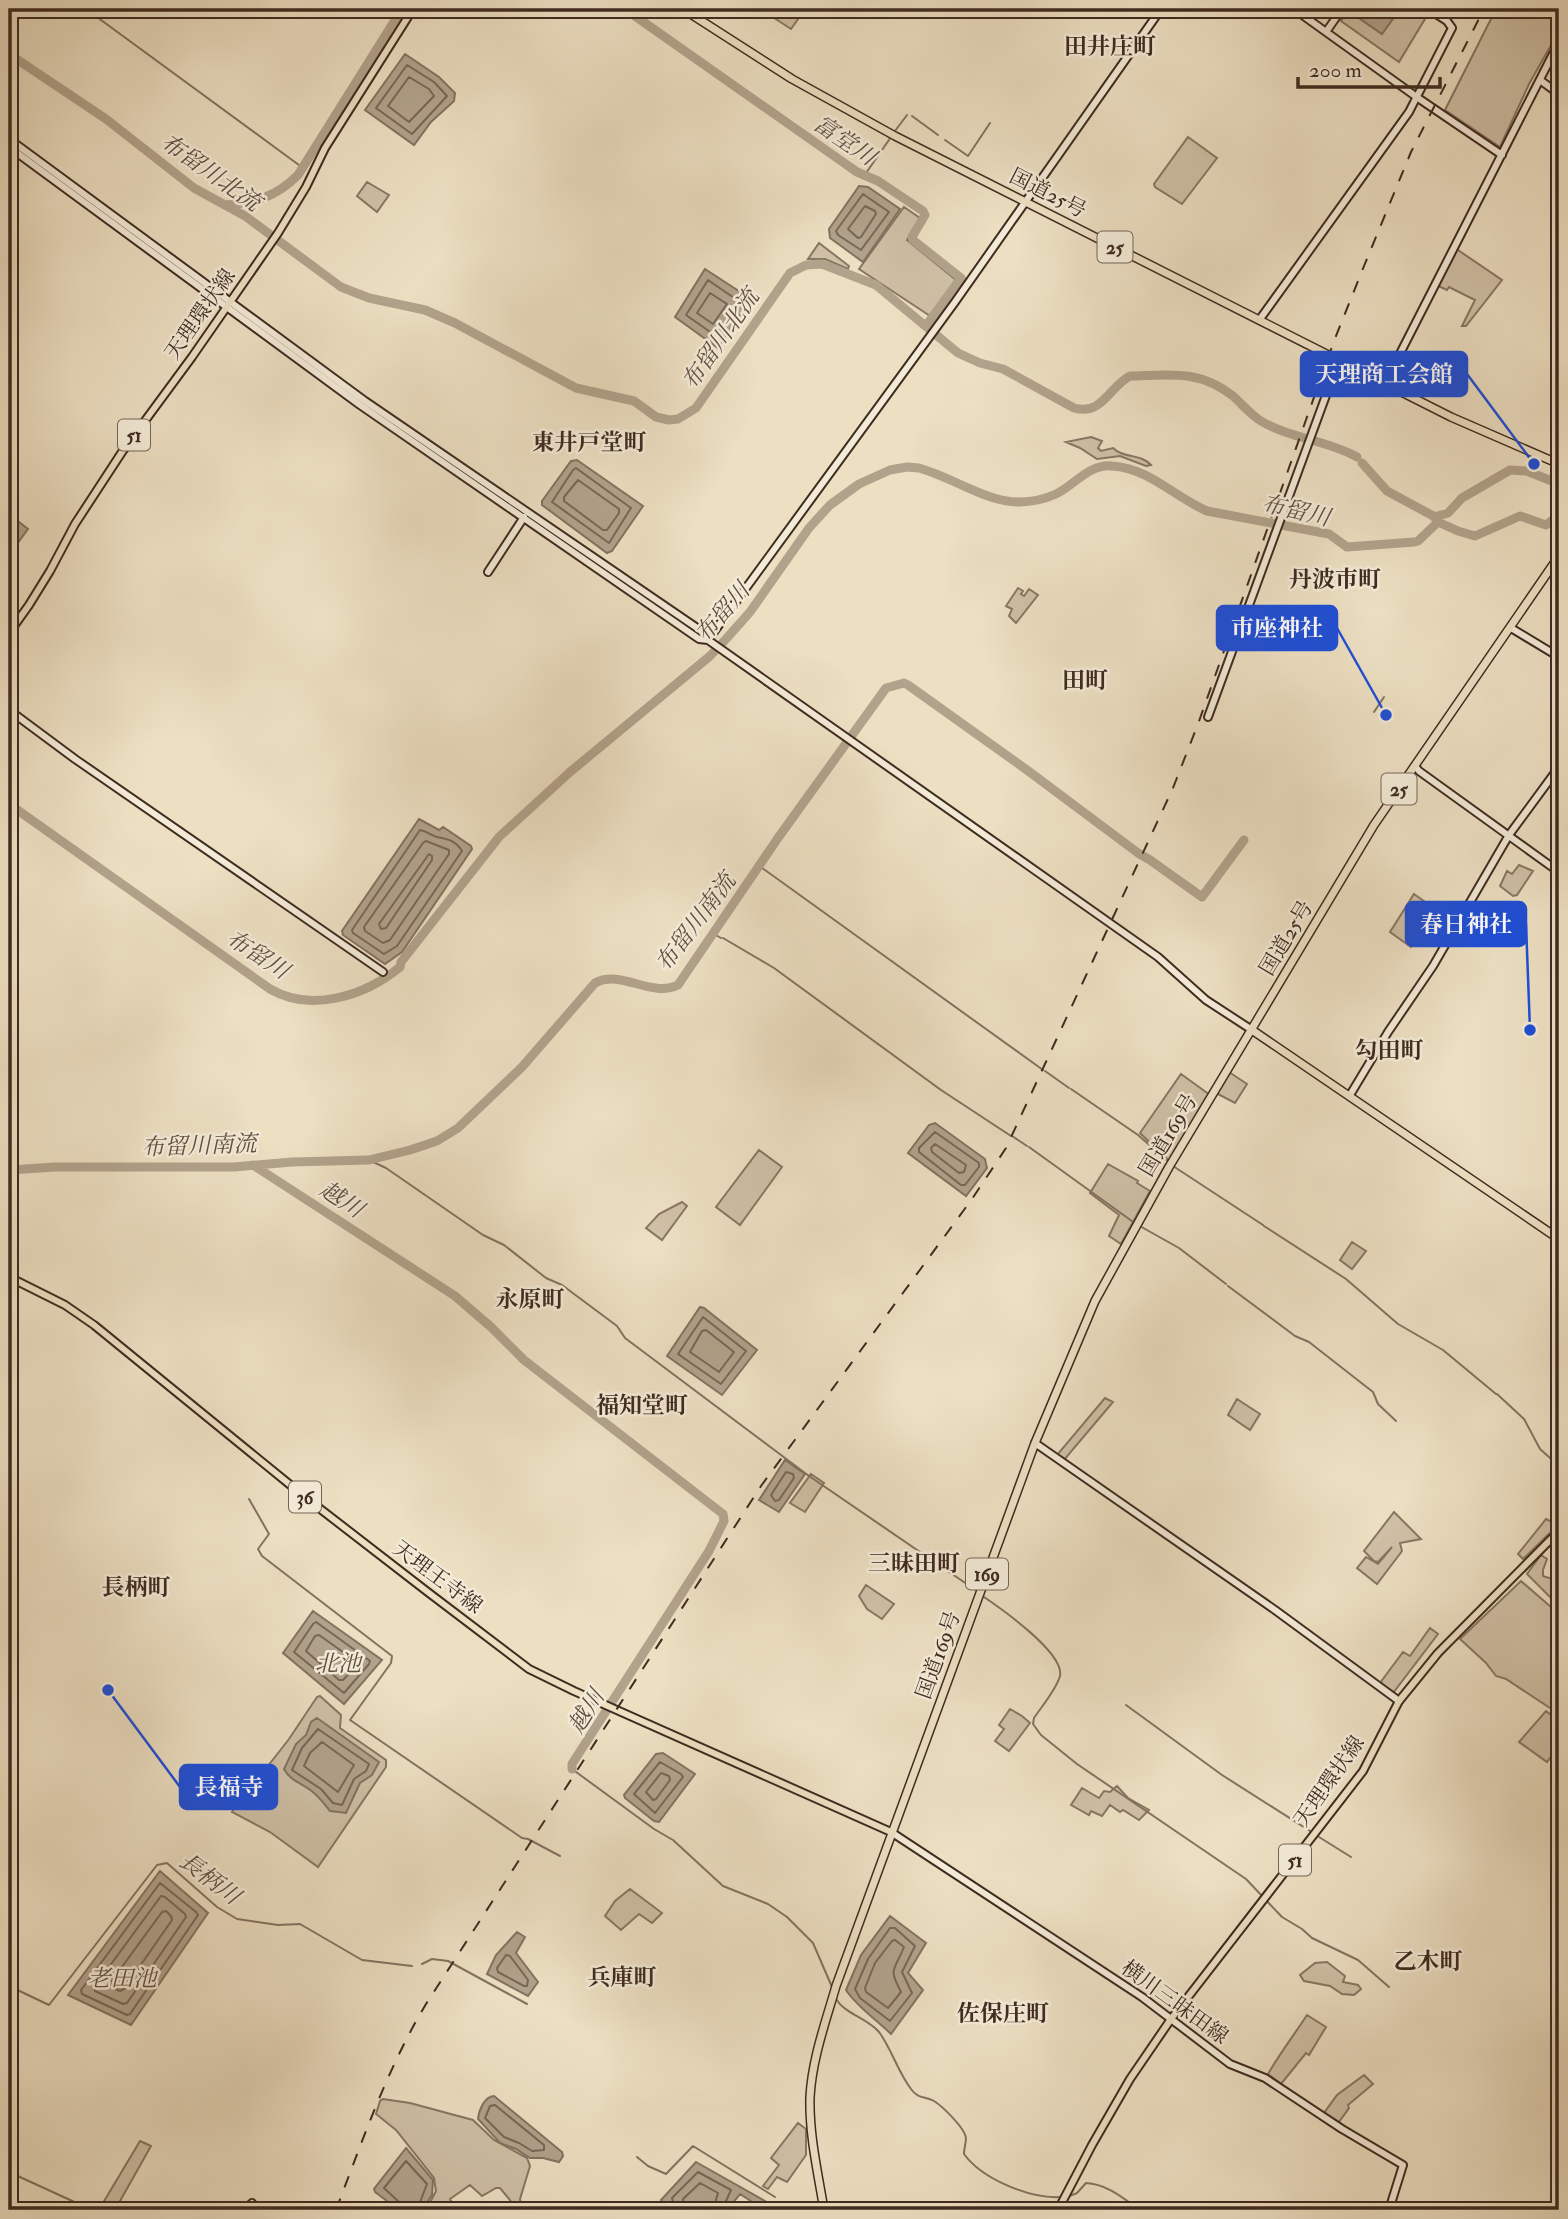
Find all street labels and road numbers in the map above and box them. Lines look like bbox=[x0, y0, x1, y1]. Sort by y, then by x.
street label: 国道25号 bbox=[1005, 163, 1091, 224]
road number: 25 bbox=[1098, 232, 1132, 262]
street label: 天理環状線 bbox=[159, 264, 242, 365]
road number: 51 bbox=[118, 420, 150, 450]
road number: 25 bbox=[1382, 774, 1416, 804]
street label: 国道25号 bbox=[1254, 896, 1319, 981]
street label: 国道169号 bbox=[1133, 1089, 1204, 1182]
road number: 36 bbox=[289, 1482, 321, 1512]
street label: 天理王寺線 bbox=[388, 1535, 488, 1620]
road number: 169 bbox=[966, 1558, 1008, 1590]
street label: 国道169号 bbox=[910, 1607, 967, 1703]
street label: 天理環状線 bbox=[1288, 1731, 1371, 1832]
road number: 51 bbox=[1279, 1844, 1311, 1876]
street label: 横川三昧田線 bbox=[1116, 1954, 1234, 2050]

